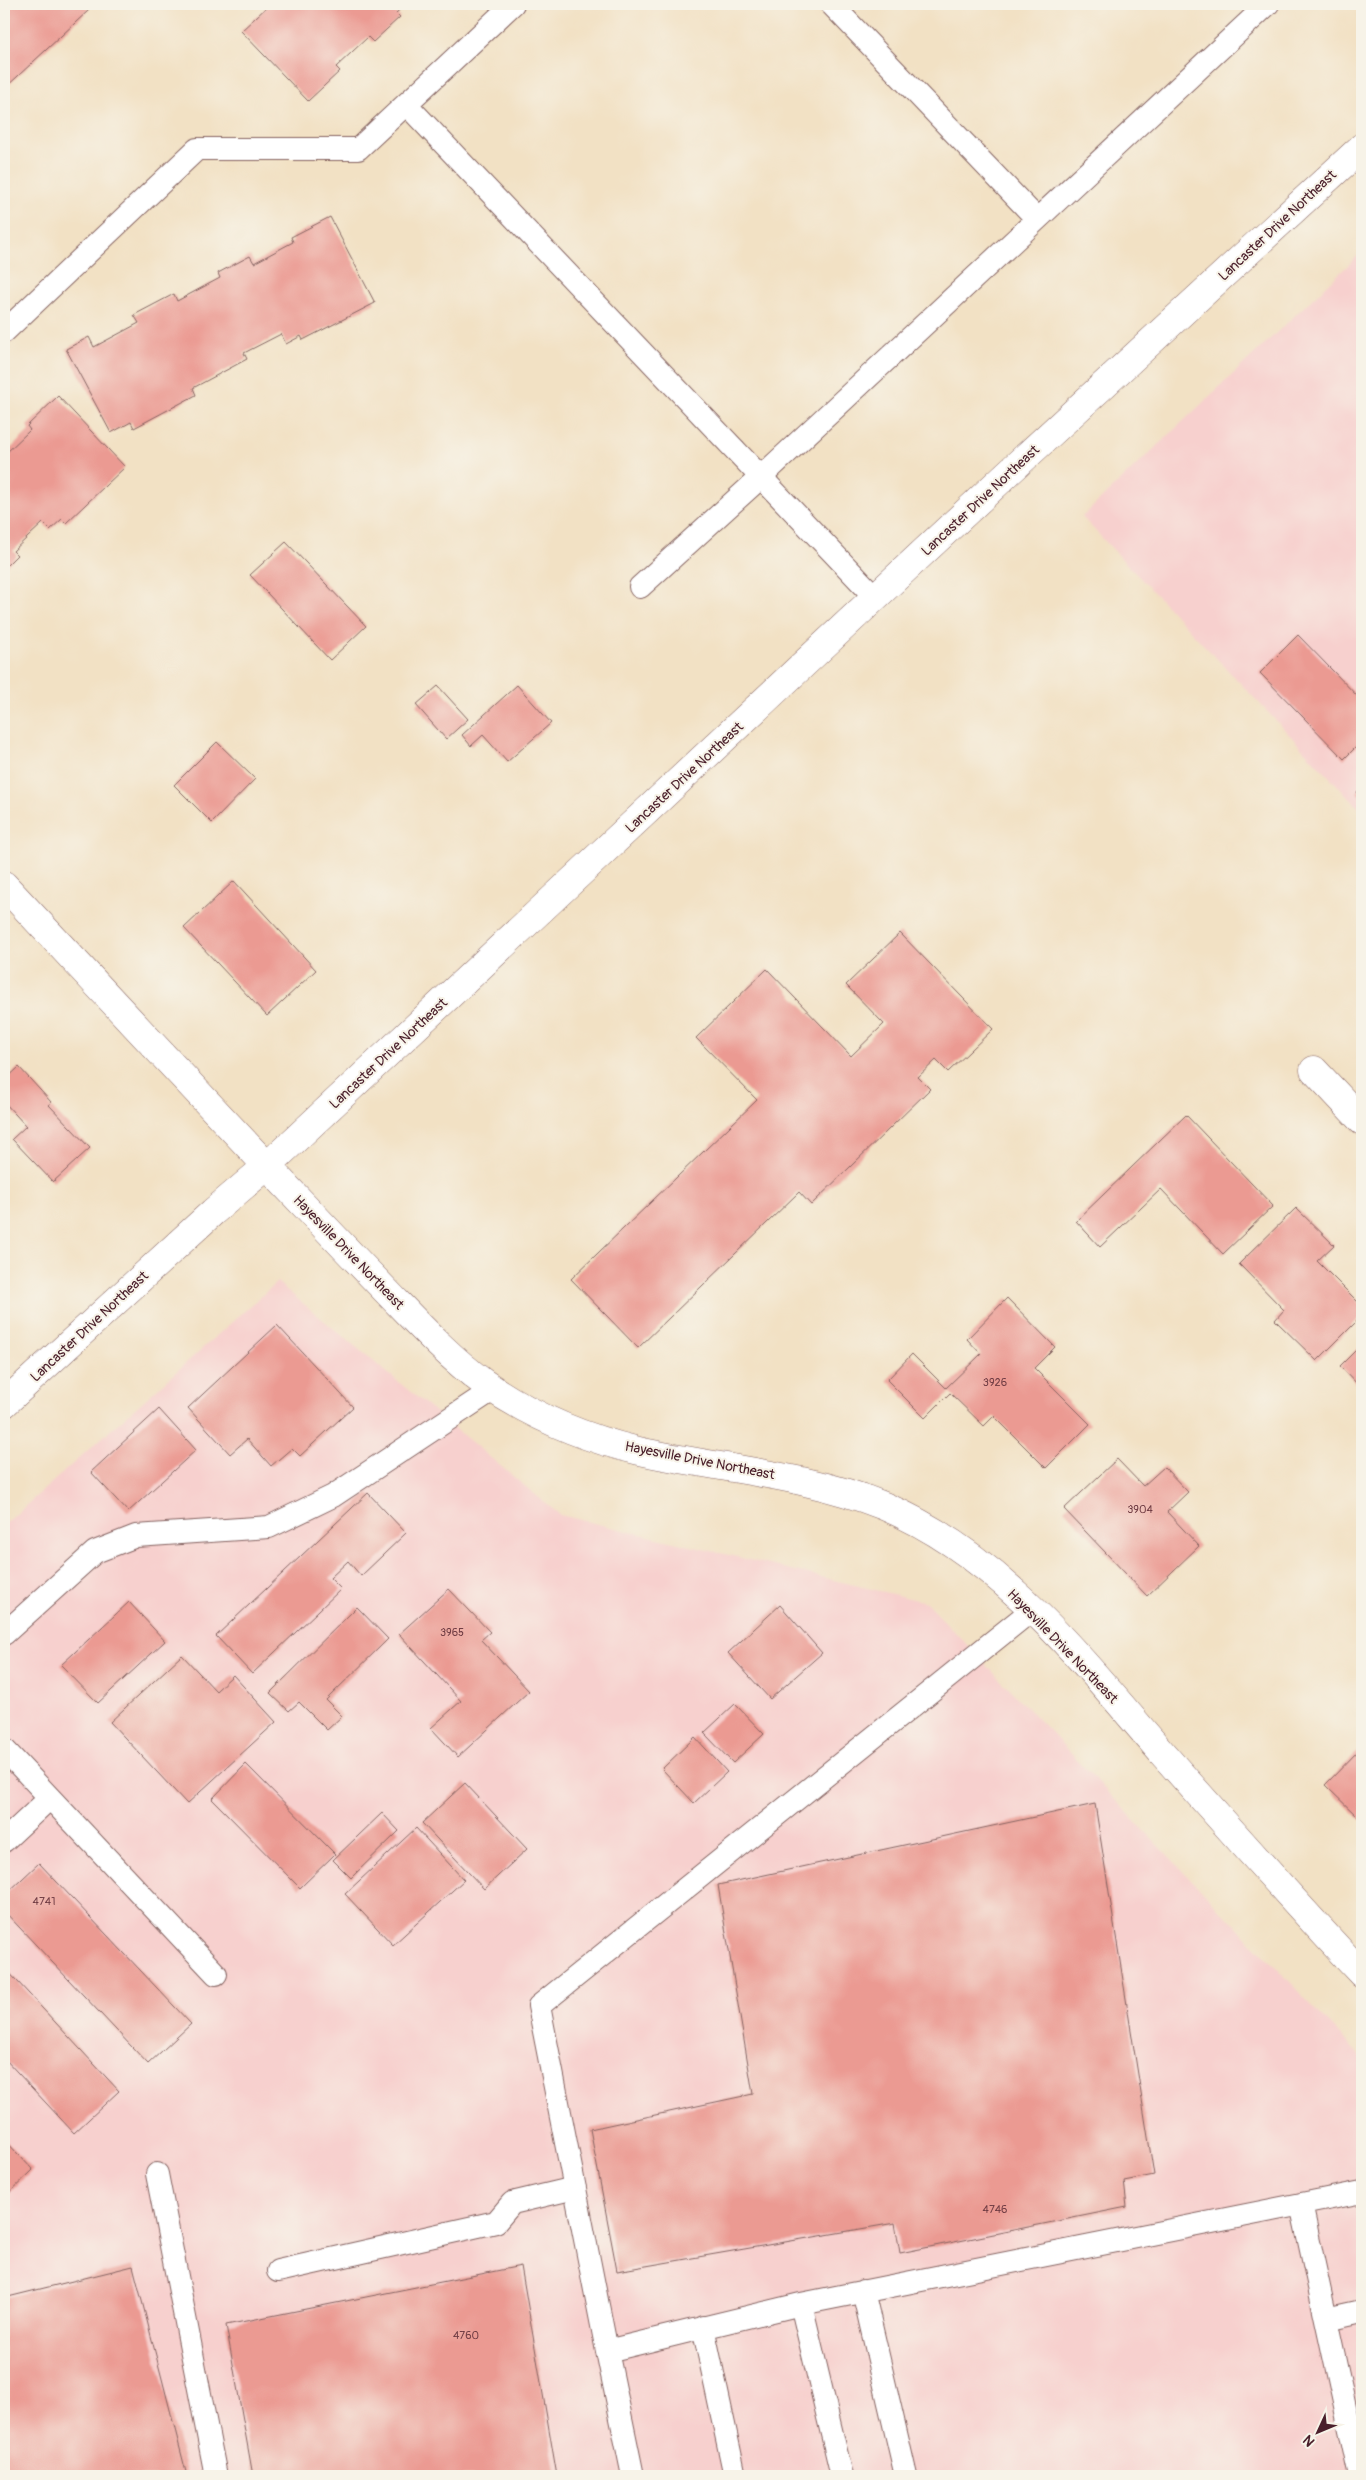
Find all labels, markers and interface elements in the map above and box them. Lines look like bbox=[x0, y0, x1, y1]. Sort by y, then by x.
street label: Lancaster Drive Northeast bbox=[1215, 166, 1340, 284]
street label: Lancaster Drive Northeast bbox=[918, 441, 1043, 559]
street label: Lancaster Drive Northeast bbox=[622, 718, 747, 836]
street label: Lancaster Drive Northeast bbox=[326, 994, 451, 1112]
street label: Hayesville Drive Northeast bbox=[290, 1192, 408, 1313]
street label: Lancaster Drive Northeast bbox=[27, 1267, 152, 1385]
house number: 3926 bbox=[983, 1376, 1007, 1389]
street label: Hayesville Drive Northeast bbox=[624, 1438, 777, 1483]
house number: 3904 bbox=[1127, 1503, 1153, 1516]
street label: Hayesville Drive Northeast bbox=[1004, 1586, 1122, 1707]
house number: 3965 bbox=[440, 1626, 464, 1639]
house number: 4741 bbox=[33, 1895, 55, 1908]
house number: 4746 bbox=[983, 2203, 1007, 2216]
house number: 4760 bbox=[453, 2329, 479, 2342]
north arrow bbox=[1294, 2408, 1344, 2458]
text: N bbox=[1300, 2431, 1318, 2450]

